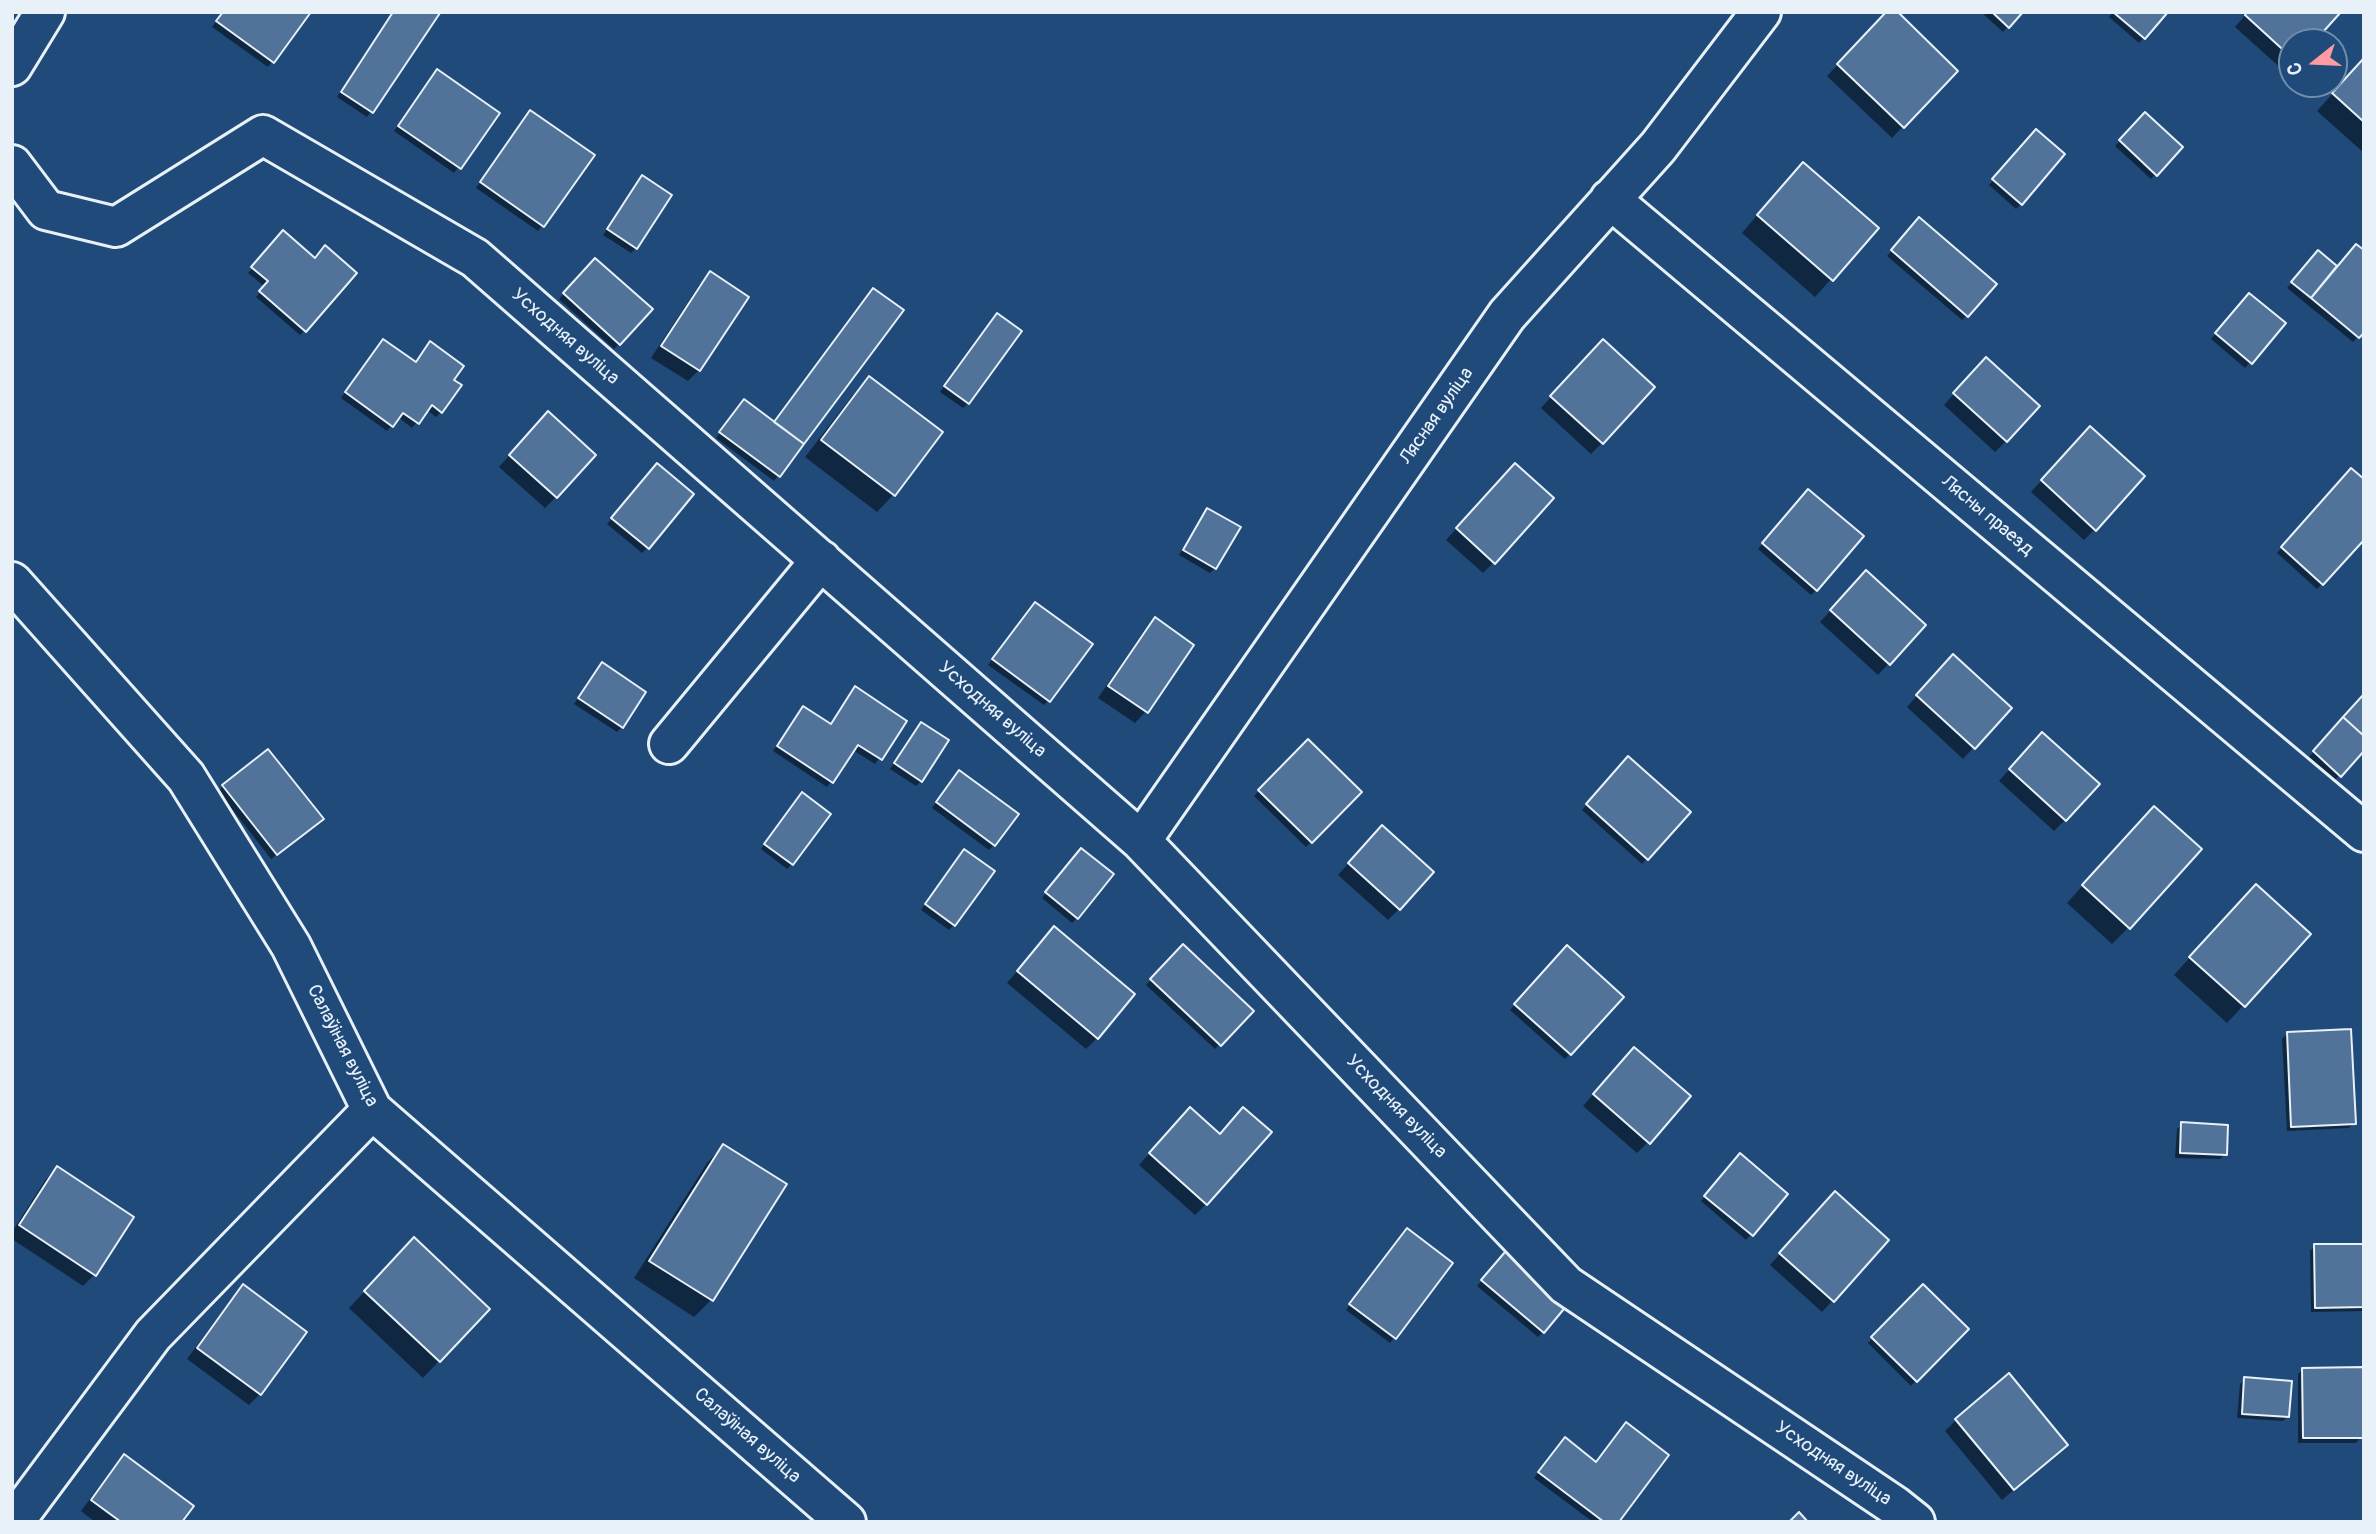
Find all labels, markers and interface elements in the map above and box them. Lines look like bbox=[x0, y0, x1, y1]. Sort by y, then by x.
north arrow bbox=[2278, 28, 2348, 98]
text: С bbox=[2282, 60, 2308, 78]
street label: Усходняя вуліца bbox=[507, 284, 623, 390]
street label: Лясная вуліца bbox=[1395, 363, 1479, 469]
street label: Лясны праезд bbox=[1936, 471, 2038, 561]
street label: Усходняя вуліца bbox=[934, 657, 1050, 763]
street label: Салаўіная вуліца bbox=[301, 981, 383, 1111]
street label: Усходняя вуліца bbox=[1341, 1050, 1451, 1164]
street label: Салаўіная вуліца bbox=[689, 1383, 805, 1489]
street label: Усходняя вуліца bbox=[1771, 1417, 1895, 1511]

